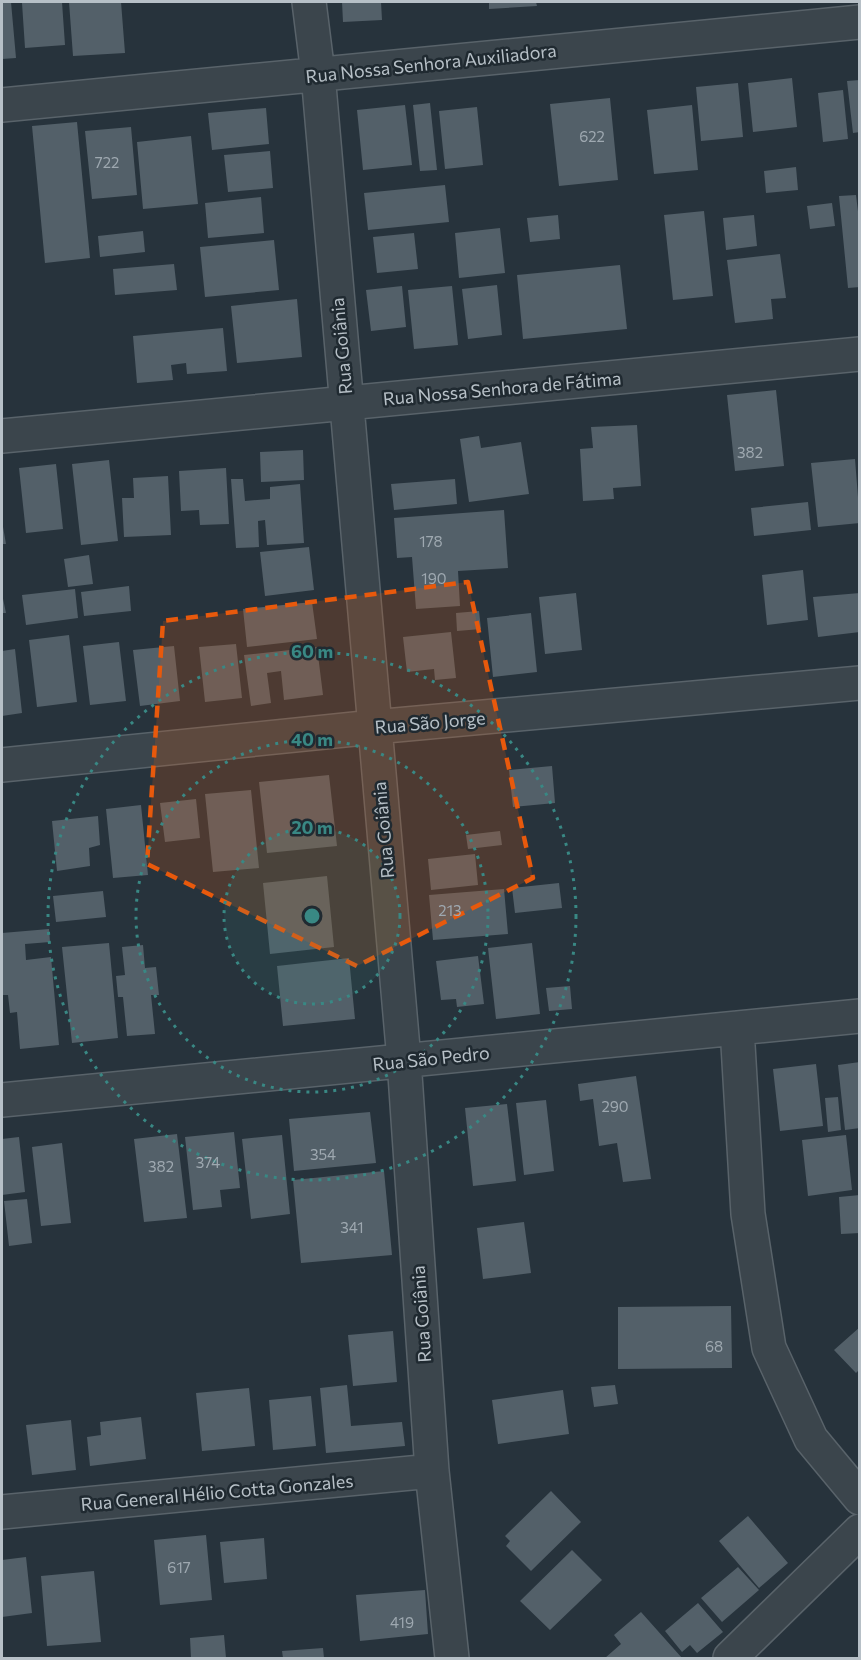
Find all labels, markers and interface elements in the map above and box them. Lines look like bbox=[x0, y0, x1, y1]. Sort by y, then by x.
street label: Rua Nossa Senhora Auxiliadora bbox=[304, 39, 558, 87]
house number: 622 bbox=[579, 127, 605, 145]
house number: 722 bbox=[95, 153, 119, 171]
street label: Rua Goiânia bbox=[326, 297, 356, 395]
street label: Rua Nossa Senhora de Fátima bbox=[382, 367, 622, 409]
house number: 382 bbox=[737, 443, 763, 461]
house number: 178 bbox=[419, 532, 443, 550]
house number: 190 bbox=[421, 569, 447, 587]
text: 60 m bbox=[291, 640, 333, 662]
street label: Rua São Jorge bbox=[374, 706, 486, 738]
text: 40 m bbox=[291, 728, 333, 750]
street label: Rua Goiânia bbox=[368, 781, 398, 879]
text: 20 m bbox=[291, 816, 333, 838]
house number: 213 bbox=[438, 901, 462, 919]
centre of rings bbox=[302, 906, 322, 926]
street label: Rua São Pedro bbox=[371, 1041, 491, 1075]
house number: 290 bbox=[601, 1097, 629, 1115]
house number: 354 bbox=[310, 1145, 336, 1163]
house number: 374 bbox=[196, 1153, 220, 1171]
house number: 382 bbox=[148, 1157, 174, 1175]
house number: 341 bbox=[340, 1218, 364, 1236]
street label: Rua Goiânia bbox=[407, 1265, 435, 1363]
house number: 68 bbox=[705, 1337, 723, 1355]
street label: Rua General Hélio Cotta Gonzales bbox=[80, 1469, 354, 1515]
house number: 617 bbox=[167, 1558, 191, 1576]
house number: 419 bbox=[390, 1613, 414, 1631]

